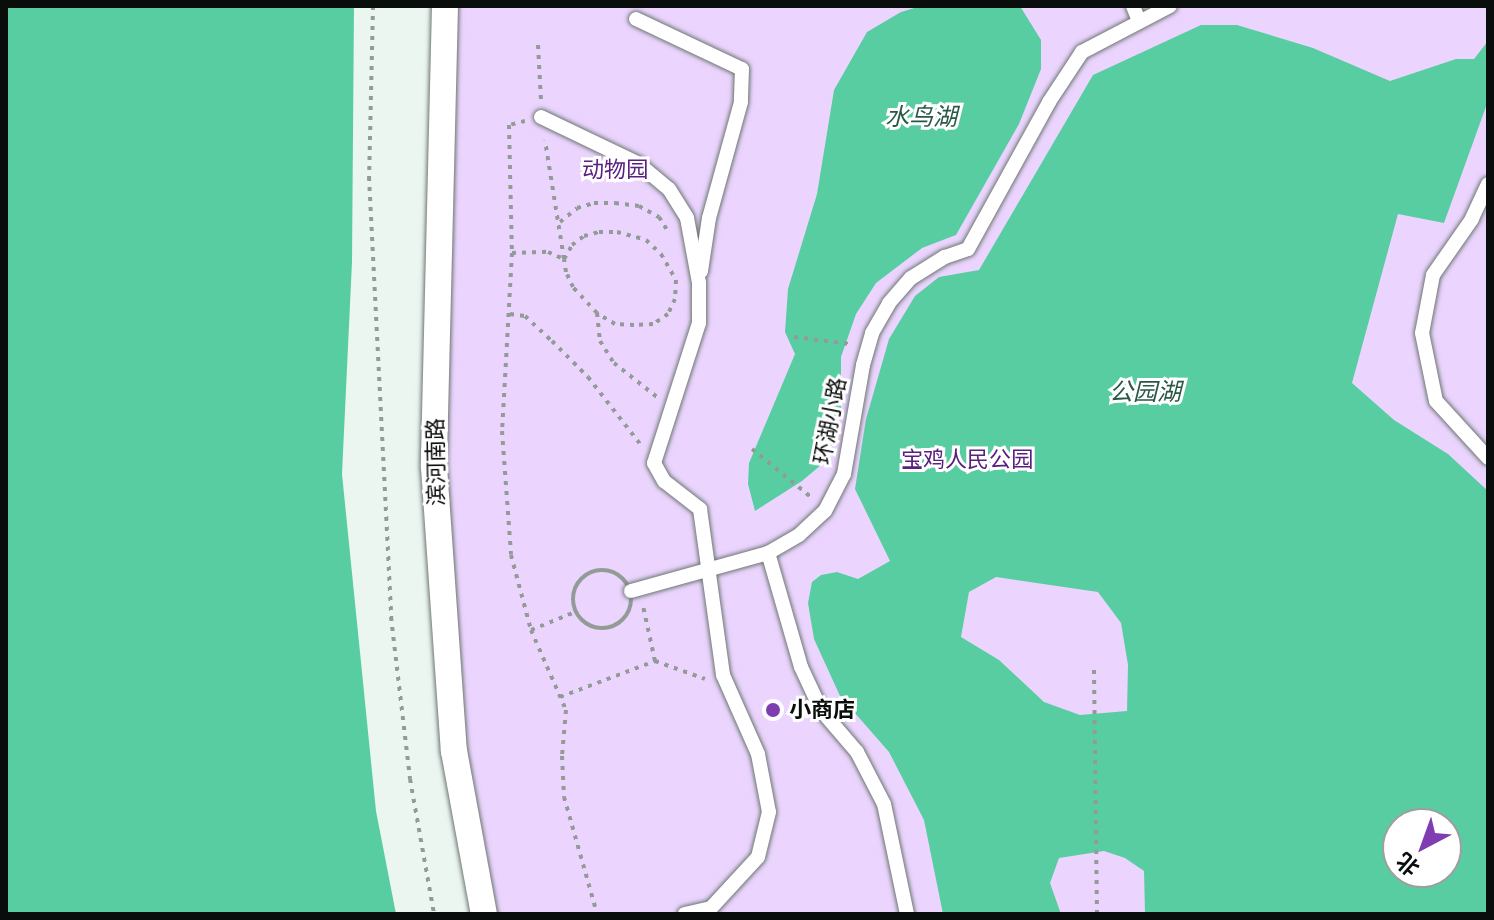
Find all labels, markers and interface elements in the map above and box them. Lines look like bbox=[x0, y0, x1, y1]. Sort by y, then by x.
water label: 水鸟湖 bbox=[885, 103, 957, 131]
park label: 动物园 bbox=[582, 157, 648, 183]
street label: 环湖小路 bbox=[809, 375, 851, 467]
water label: 公园湖 bbox=[1109, 378, 1181, 406]
street label: 滨河南路 bbox=[422, 418, 450, 506]
park label: 宝鸡人民公园 bbox=[901, 447, 1033, 473]
place label: 小商店 bbox=[789, 697, 855, 723]
marker: 小商店 bbox=[764, 701, 782, 719]
north arrow bbox=[1382, 808, 1462, 888]
text: 北 bbox=[1391, 848, 1424, 882]

